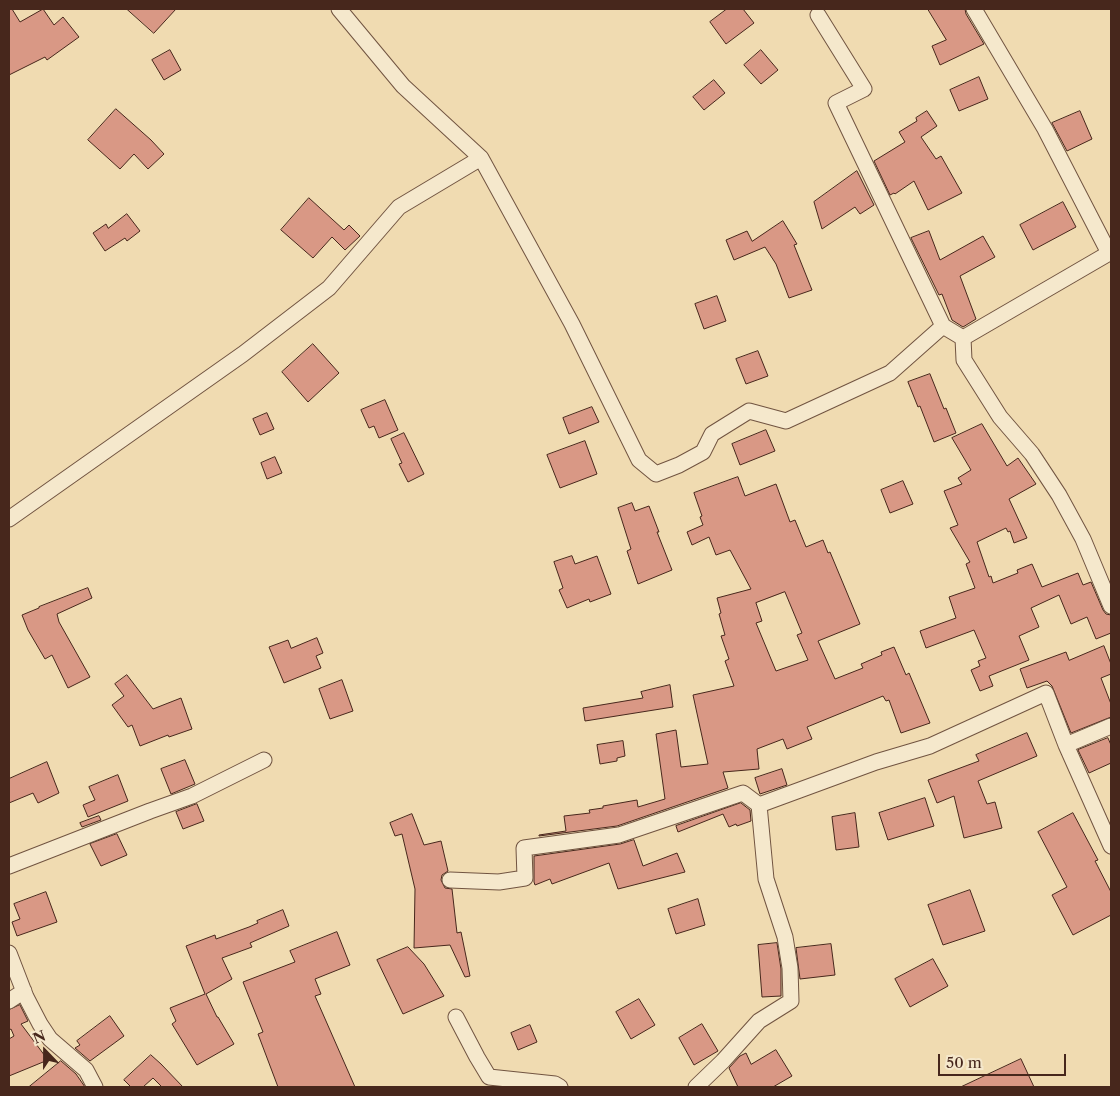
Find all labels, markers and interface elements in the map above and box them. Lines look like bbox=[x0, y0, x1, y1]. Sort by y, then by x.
north arrow bbox=[20, 1026, 70, 1076]
text: N bbox=[30, 1026, 48, 1048]
scale bar bbox=[940, 1044, 1068, 1076]
text: 50 m bbox=[946, 1053, 982, 1072]

